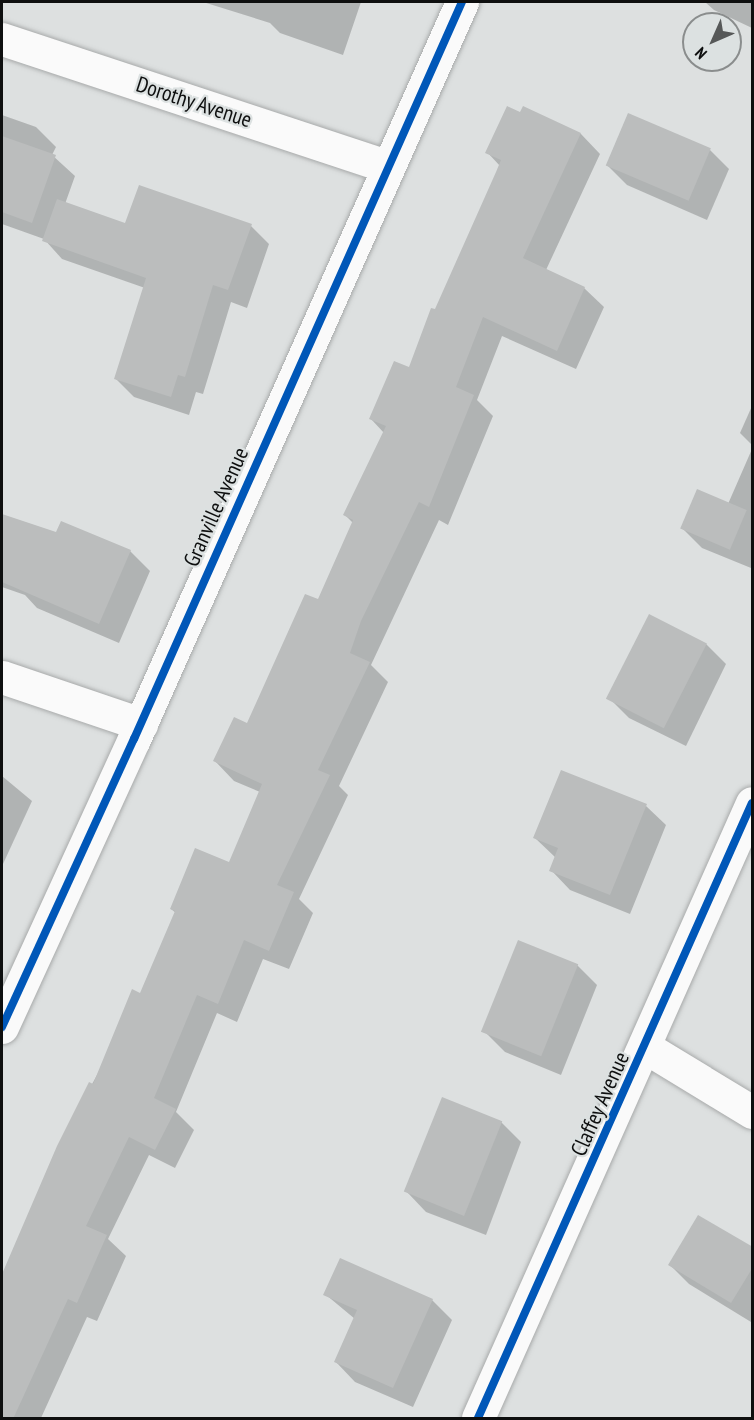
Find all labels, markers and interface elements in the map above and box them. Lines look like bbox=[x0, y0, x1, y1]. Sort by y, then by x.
north arrow bbox=[682, 12, 742, 72]
text: N bbox=[691, 43, 711, 63]
street label: Dorothy Avenue bbox=[132, 71, 256, 133]
street label: Granville Avenue bbox=[178, 443, 254, 571]
street label: Claffey Avenue bbox=[565, 1047, 635, 1161]

